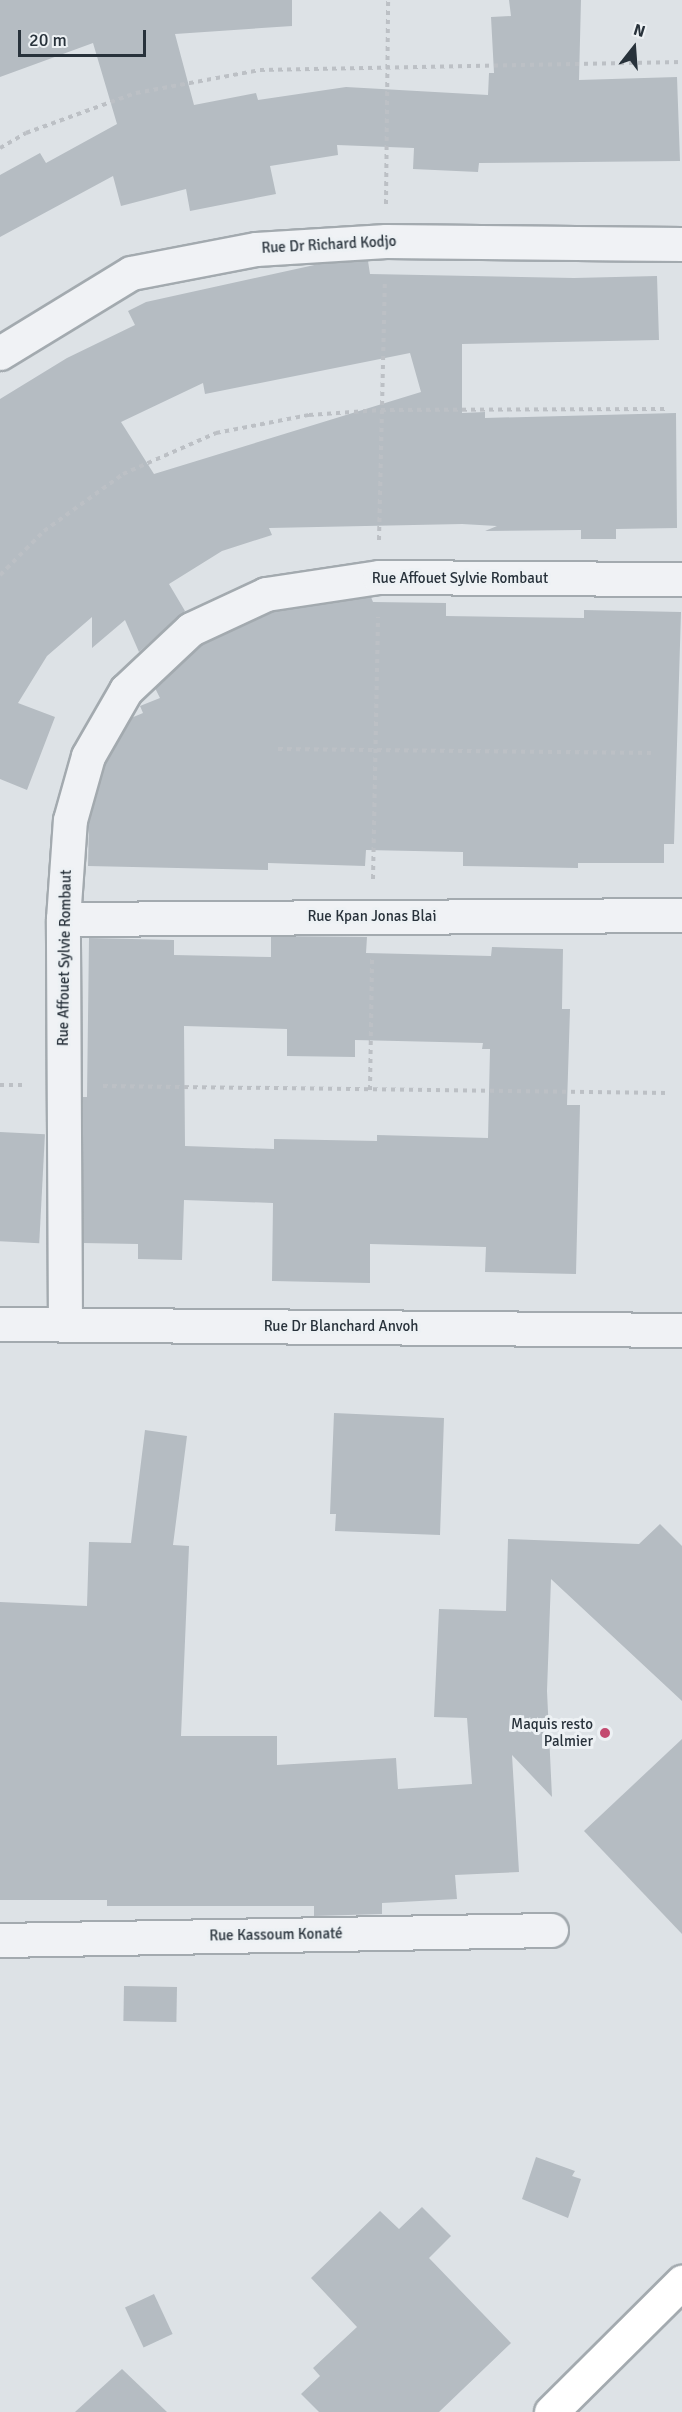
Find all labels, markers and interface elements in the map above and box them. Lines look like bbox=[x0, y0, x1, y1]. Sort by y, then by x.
scale bar bbox=[21, 18, 148, 56]
north arrow bbox=[604, 18, 664, 78]
text: N bbox=[631, 20, 648, 42]
text: 20 m bbox=[29, 29, 67, 51]
street label: Rue Dr Richard Kodjo bbox=[261, 232, 397, 258]
street label: Rue Affouet Sylvie Rombaut bbox=[372, 570, 548, 588]
street label: Rue Affouet Sylvie Rombaut bbox=[54, 870, 76, 1046]
street label: Rue Kpan Jonas Blai bbox=[307, 908, 437, 926]
street label: Rue Dr Blanchard Anvoh bbox=[264, 1318, 418, 1336]
place label: Maquis resto Palmier bbox=[511, 1715, 593, 1750]
marker: Maquis resto Palmier bbox=[598, 1726, 612, 1740]
street label: Rue Kassoum Konaté bbox=[209, 1925, 343, 1945]

